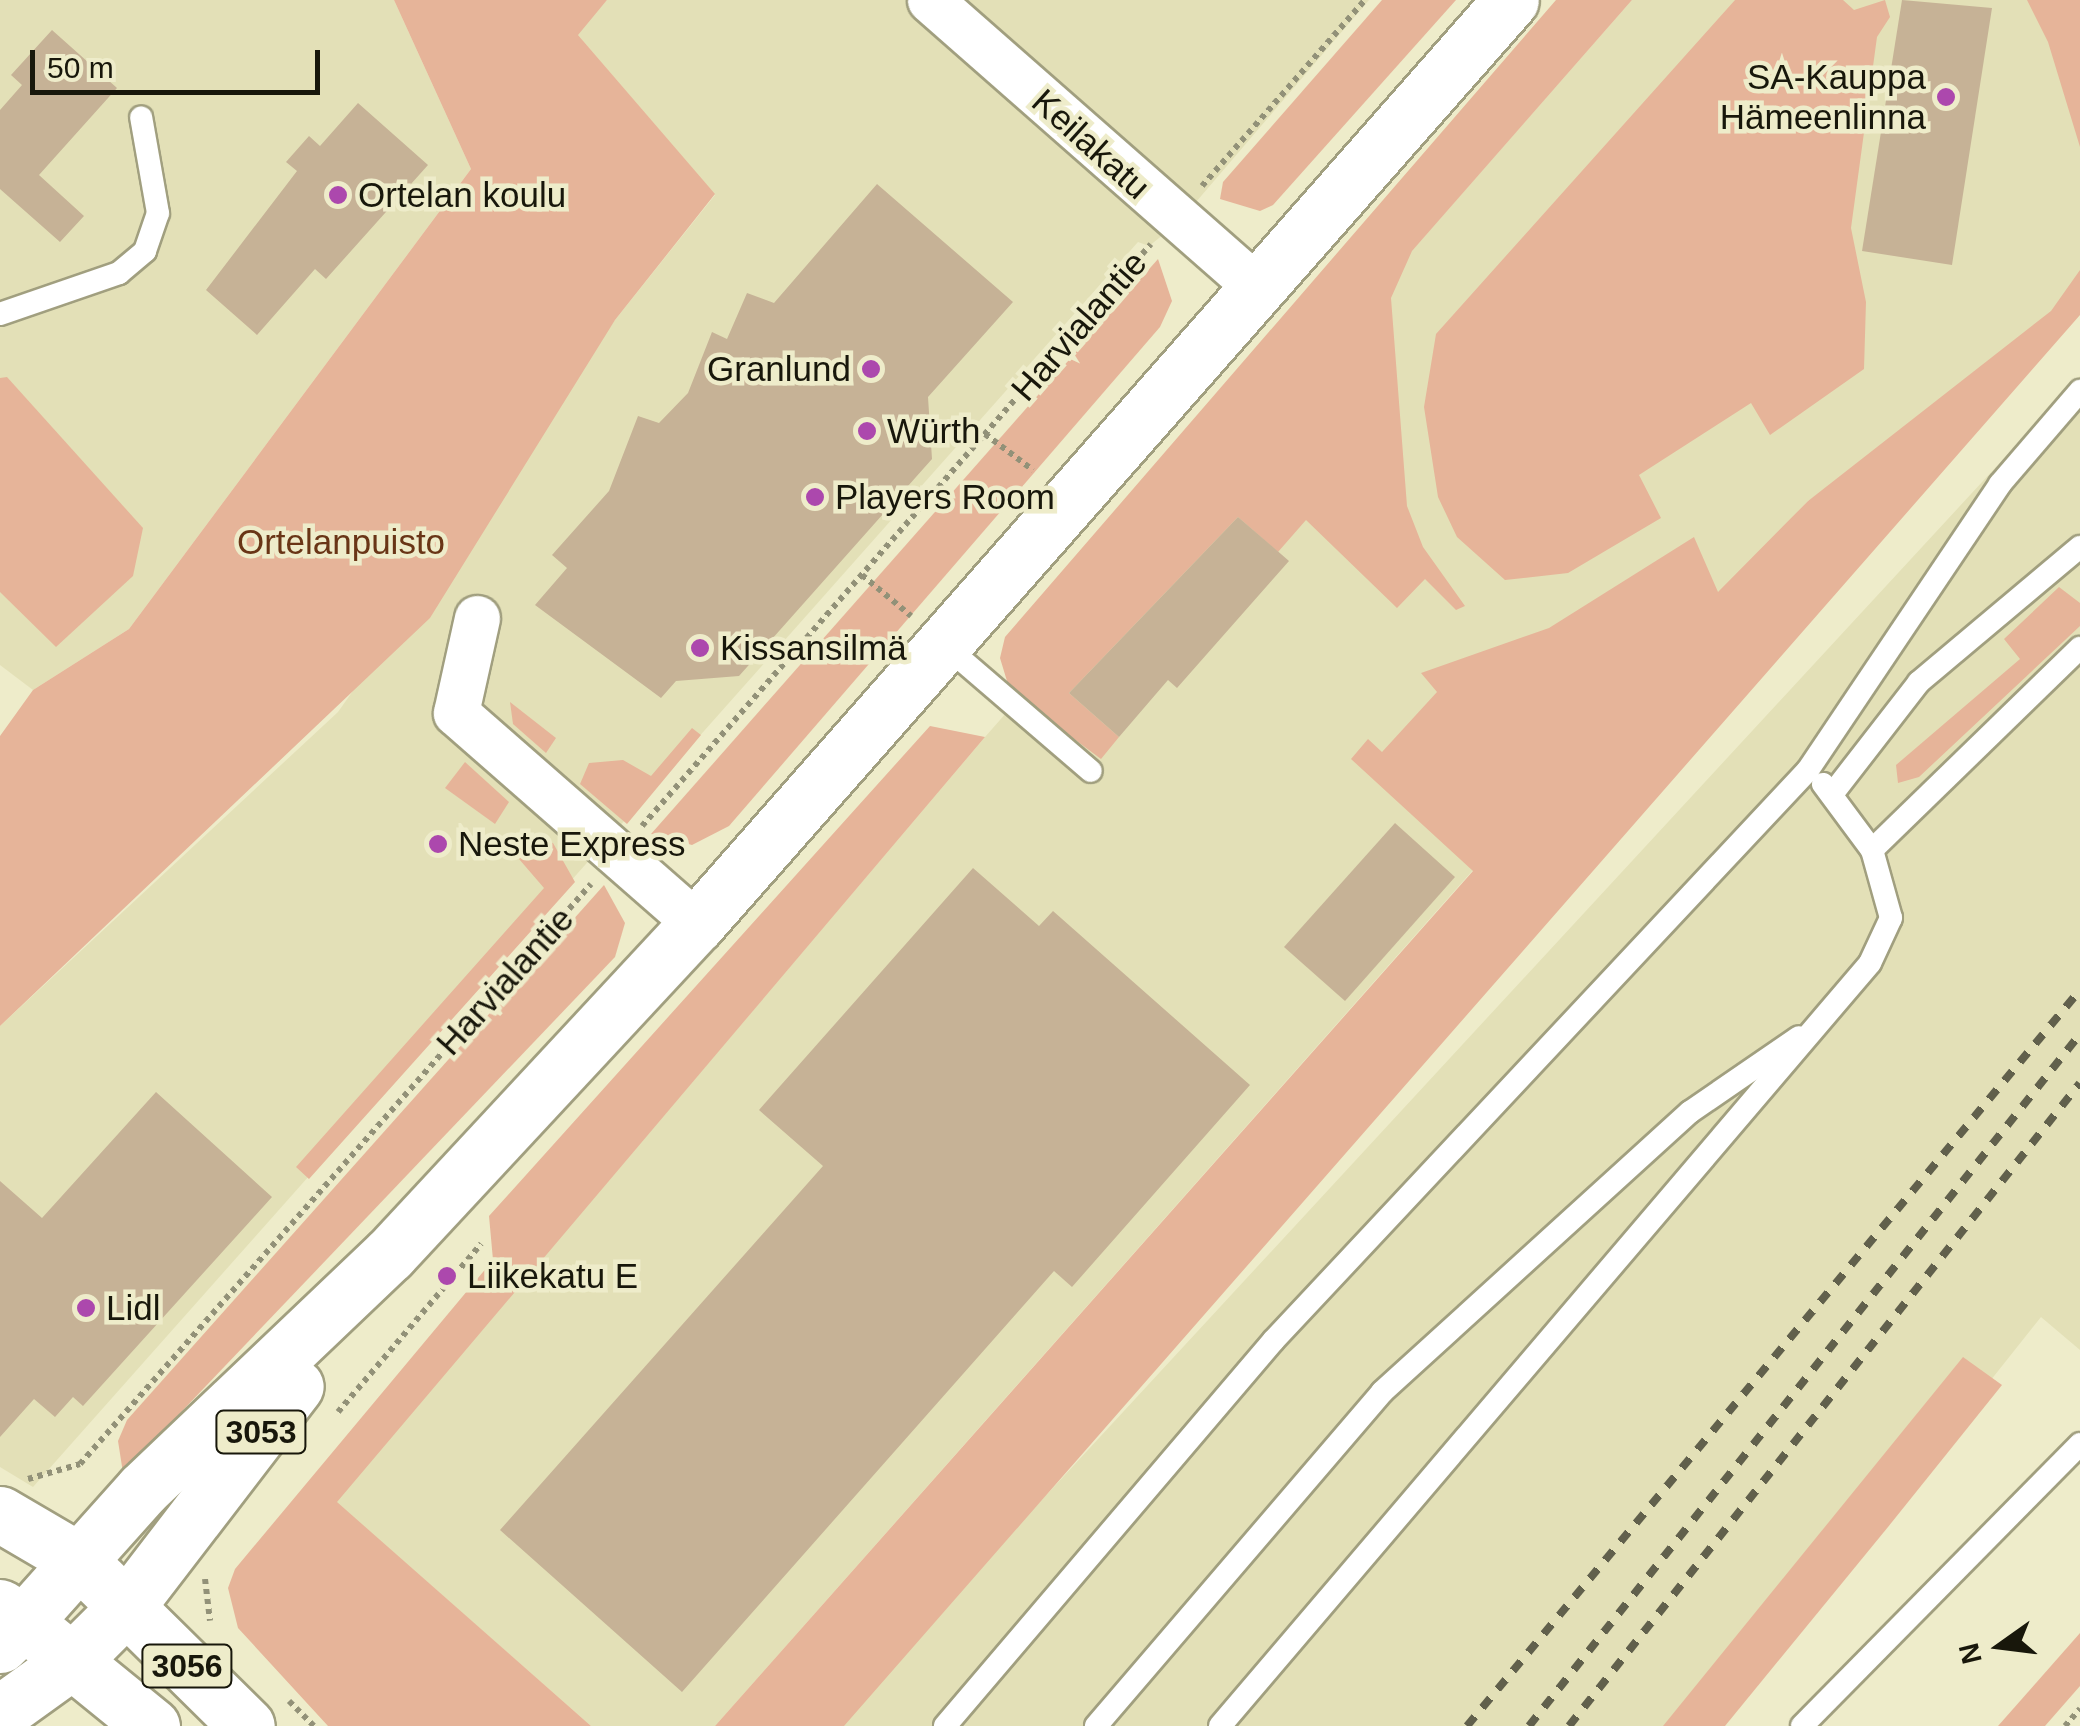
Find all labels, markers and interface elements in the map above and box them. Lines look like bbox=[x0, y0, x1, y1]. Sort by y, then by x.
scale bar bbox=[35, 30, 325, 92]
text: 50 m bbox=[47, 51, 114, 84]
place label: SA-Kauppa Hämeenlinna bbox=[1720, 56, 1926, 138]
street label: Keilakatu bbox=[1023, 80, 1159, 208]
marker: SA-Kauppa Hämeenlinna bbox=[1935, 86, 1957, 108]
place label: Ortelan koulu bbox=[358, 174, 566, 216]
marker: Ortelan koulu bbox=[327, 184, 349, 206]
street label: Harvialantie bbox=[1003, 242, 1155, 410]
place label: Granlund bbox=[707, 348, 851, 390]
marker: Granlund bbox=[860, 358, 882, 380]
place label: Würth bbox=[887, 410, 980, 452]
marker: Würth bbox=[856, 420, 878, 442]
place label: Players Room bbox=[835, 476, 1055, 518]
marker: Players Room bbox=[804, 486, 826, 508]
park label: Ortelanpuisto bbox=[237, 521, 445, 563]
place label: Kissansilmä bbox=[720, 627, 907, 669]
marker: Kissansilmä bbox=[689, 637, 711, 659]
place label: Neste Express bbox=[458, 823, 686, 865]
marker: Neste Express bbox=[427, 833, 449, 855]
street label: Harvialantie bbox=[428, 898, 582, 1064]
place label: Liikekatu E bbox=[467, 1255, 638, 1297]
marker: Liikekatu E bbox=[436, 1265, 458, 1287]
place label: Lidl bbox=[106, 1287, 160, 1329]
marker: Lidl bbox=[75, 1297, 97, 1319]
road number: 3053 bbox=[214, 1405, 308, 1459]
north arrow bbox=[1950, 1596, 2050, 1696]
road number: 3056 bbox=[140, 1639, 234, 1693]
text: N bbox=[1953, 1640, 1988, 1667]

